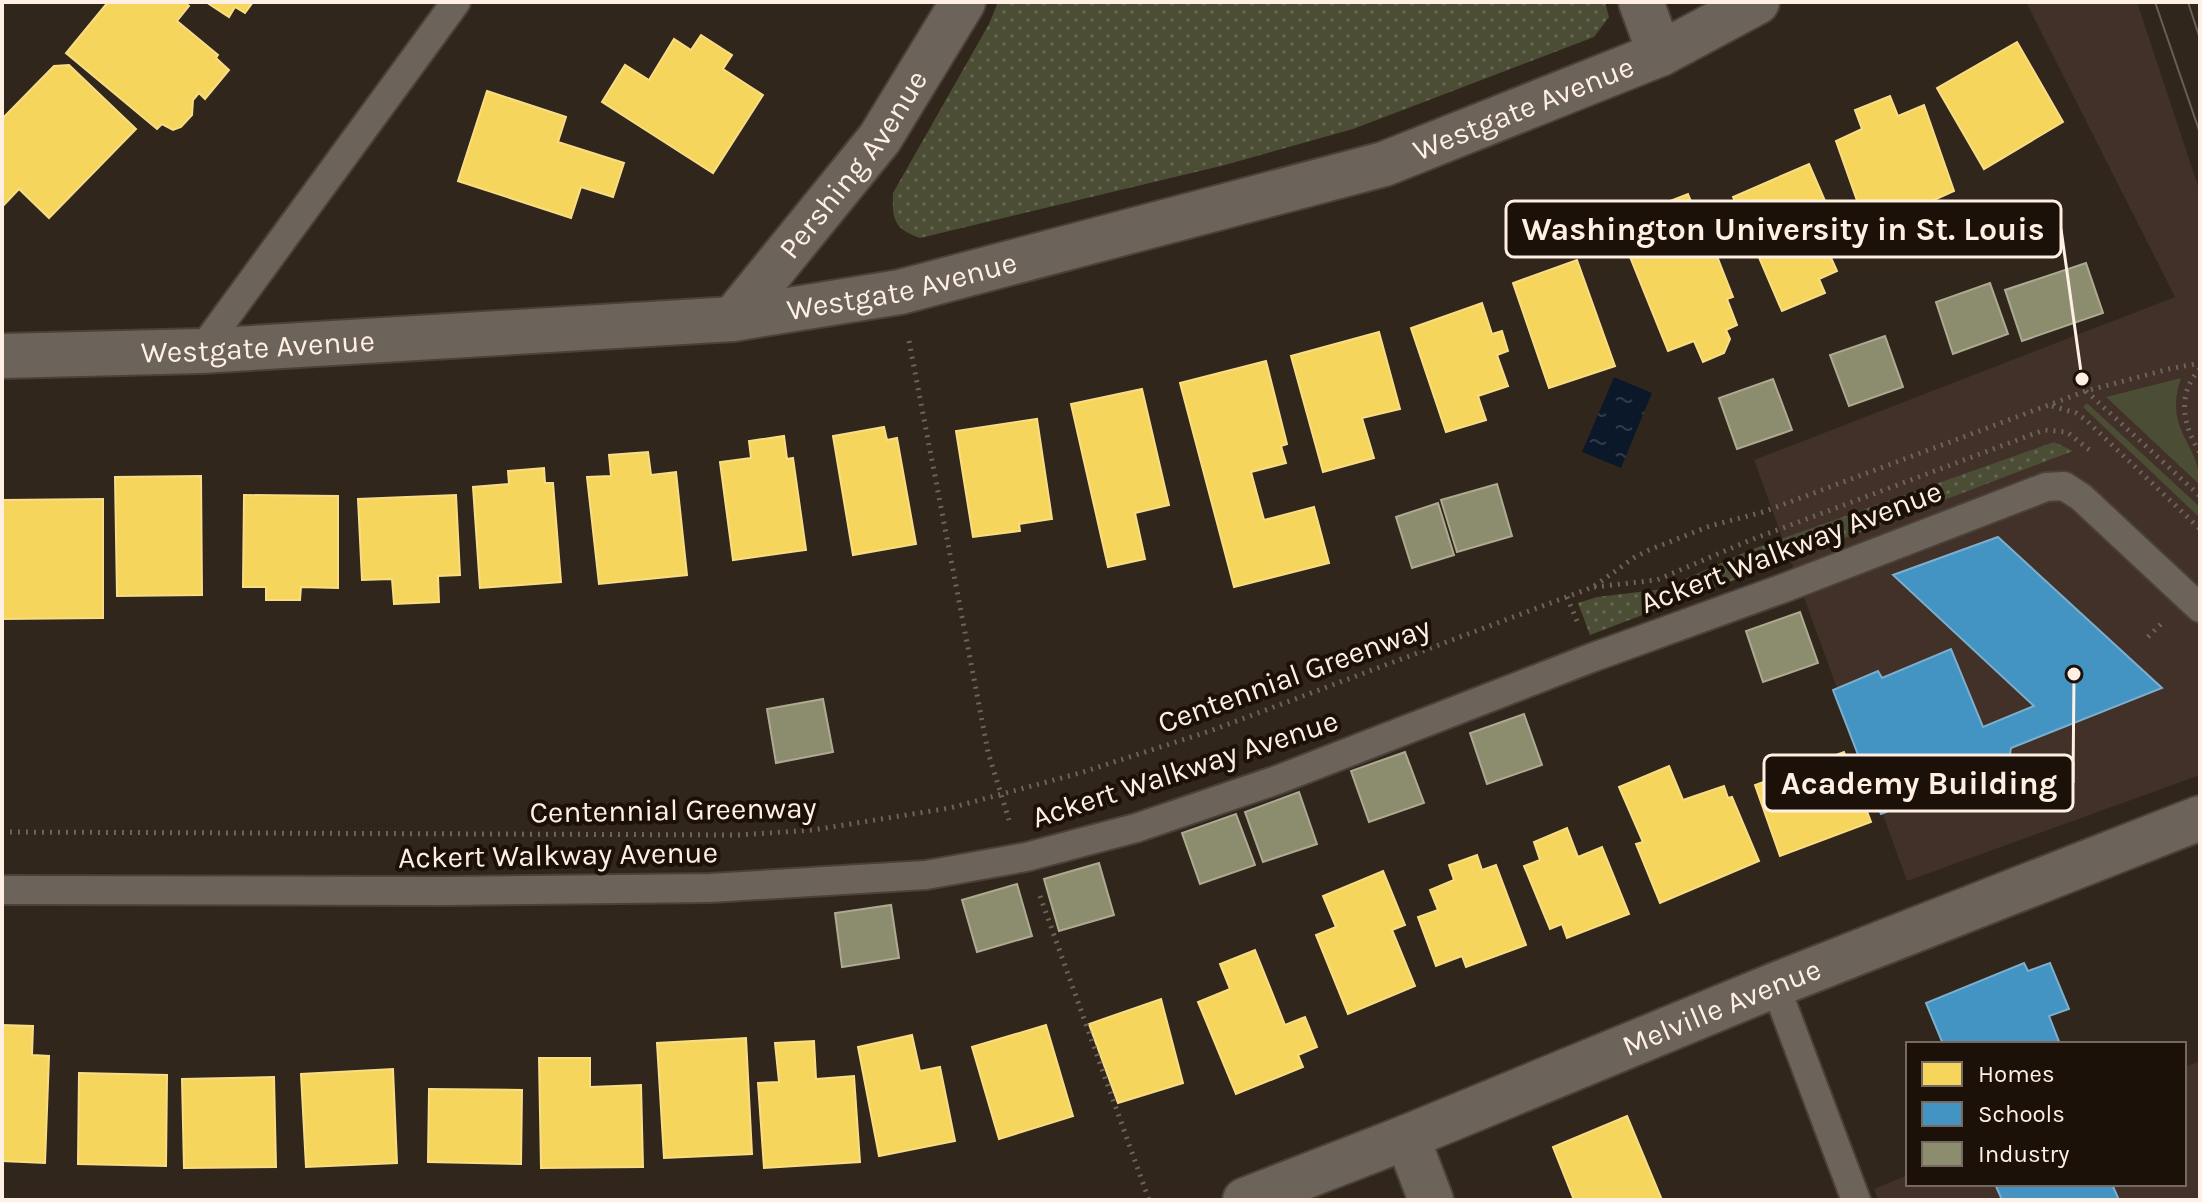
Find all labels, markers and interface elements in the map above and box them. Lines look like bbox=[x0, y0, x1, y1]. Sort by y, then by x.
street label: Westgate Avenue bbox=[1408, 48, 1639, 169]
street label: Pershing Avenue bbox=[771, 64, 935, 266]
callout: Washington University in St. Louis bbox=[1506, 201, 2061, 257]
text: Washington University in St. Louis bbox=[1521, 211, 2045, 248]
street label: Westgate Avenue bbox=[784, 244, 1021, 328]
street label: Westgate Avenue bbox=[140, 323, 376, 371]
street label: Ackert Walkway Avenue bbox=[1635, 473, 1947, 621]
street label: Centennial Greenway bbox=[1153, 609, 1435, 741]
street label: Ackert Walkway Avenue bbox=[1027, 702, 1343, 836]
callout: Academy Building bbox=[1764, 755, 2073, 811]
text: Academy Building bbox=[1781, 765, 2057, 802]
street label: Centennial Greenway bbox=[529, 789, 817, 831]
street label: Ackert Walkway Avenue bbox=[398, 834, 718, 876]
street label: Melville Avenue bbox=[1617, 951, 1826, 1064]
legend bbox=[1906, 1042, 2186, 1186]
text: Homes bbox=[1978, 1060, 2055, 1088]
text: Schools bbox=[1978, 1100, 2065, 1128]
text: Industry bbox=[1978, 1140, 2069, 1168]

